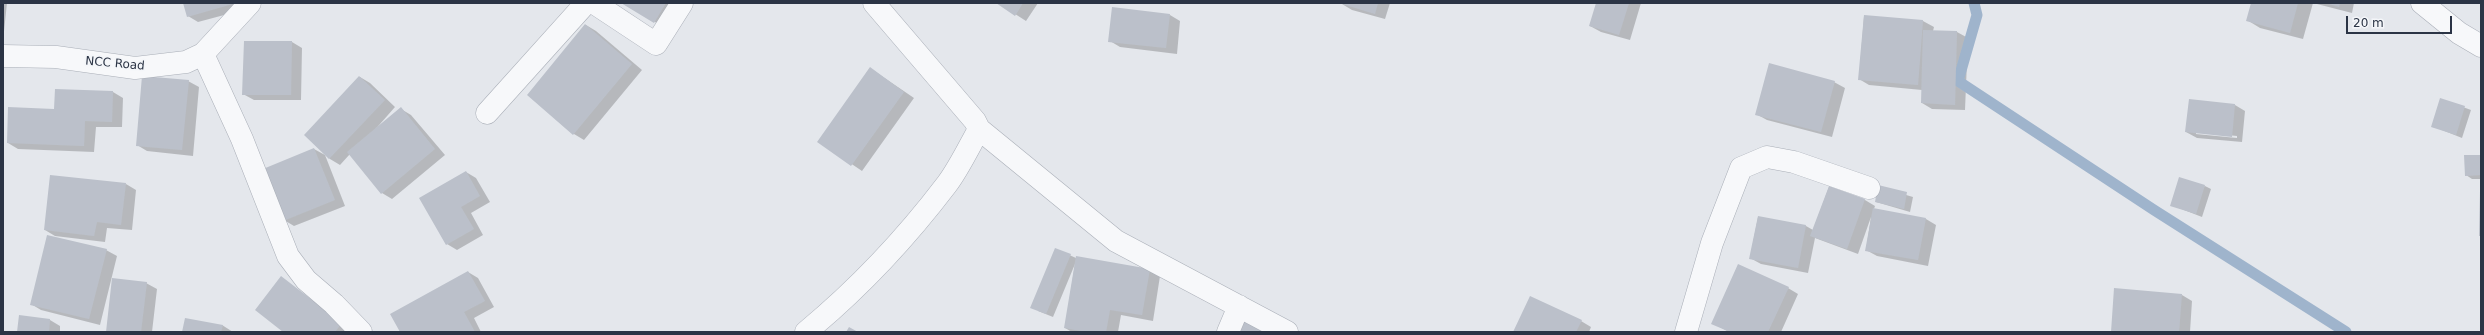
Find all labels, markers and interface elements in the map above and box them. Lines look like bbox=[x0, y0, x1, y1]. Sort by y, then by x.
scale bar bbox=[2348, 8, 2454, 34]
text: 20 m bbox=[2353, 16, 2384, 30]
street label: NCC Road bbox=[85, 54, 145, 74]

